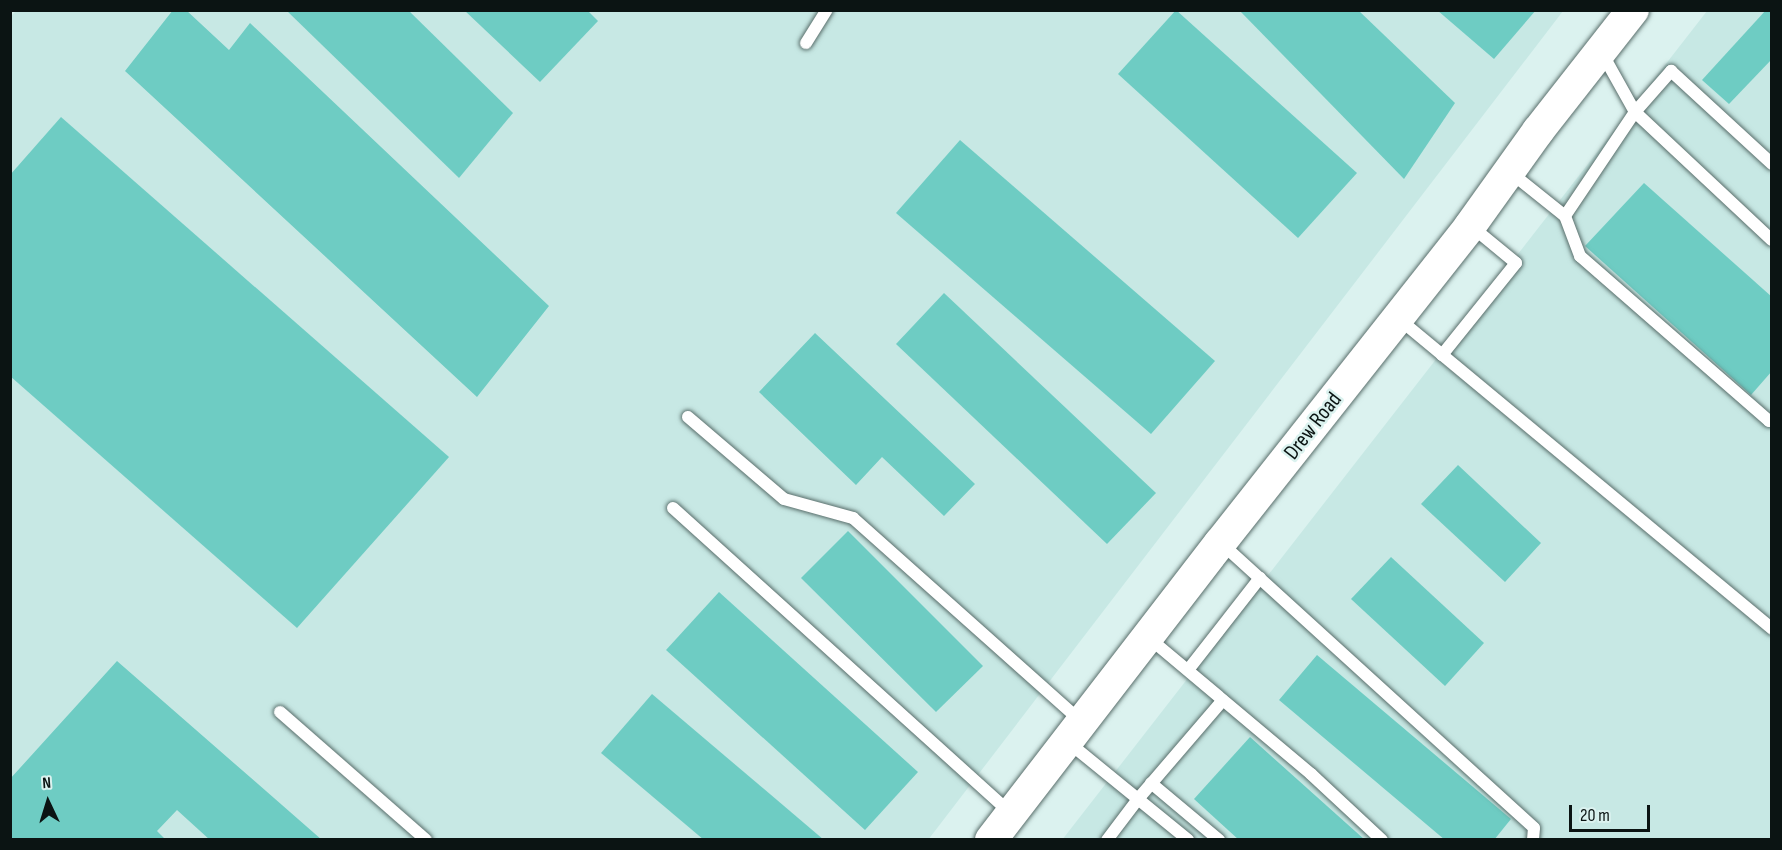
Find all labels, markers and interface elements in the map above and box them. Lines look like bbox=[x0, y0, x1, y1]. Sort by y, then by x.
street label: Drew Road bbox=[1279, 387, 1347, 465]
north arrow bbox=[18, 772, 78, 832]
text: N bbox=[42, 774, 52, 793]
scale bar bbox=[1572, 793, 1653, 831]
text: 20 m bbox=[1580, 805, 1610, 826]

